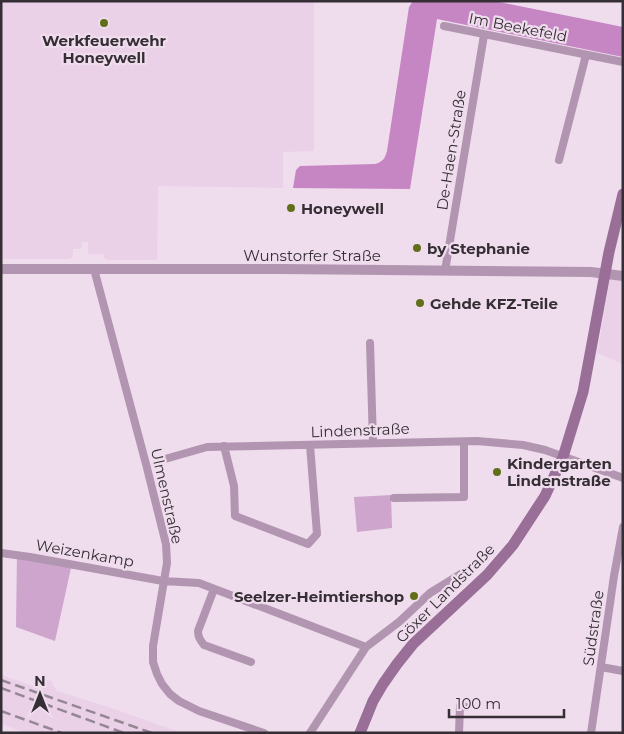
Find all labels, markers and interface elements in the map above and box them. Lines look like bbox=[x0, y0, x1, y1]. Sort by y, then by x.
street label: Im Beekefeld bbox=[467, 8, 569, 46]
marker: Werkfeuerwehr Honeywell bbox=[98, 17, 110, 29]
place label: Werkfeuerwehr Honeywell bbox=[42, 31, 167, 67]
street label: De-Haen-Straße bbox=[432, 88, 470, 212]
place label: Honeywell bbox=[301, 199, 384, 218]
marker: Honeywell bbox=[285, 202, 297, 214]
place label: by Stephanie bbox=[427, 239, 530, 258]
marker: by Stephanie bbox=[411, 242, 423, 254]
street label: Wunstorfer Straße bbox=[243, 246, 381, 265]
place label: Gehde KFZ-Teile bbox=[430, 294, 558, 313]
marker: Gehde KFZ-Teile bbox=[414, 297, 426, 309]
street label: Lindenstraße bbox=[310, 419, 410, 441]
street label: Ulmenstraße bbox=[147, 446, 187, 546]
place label: Kindergarten Lindenstraße bbox=[507, 454, 612, 490]
marker: Kindergarten Lindenstraße bbox=[491, 466, 503, 478]
street label: Weizenkamp bbox=[34, 535, 136, 571]
street label: Göxer Landstraße bbox=[392, 540, 498, 646]
place label: Seelzer-Heimtiershop bbox=[234, 587, 404, 606]
street label: Südstraße bbox=[578, 589, 608, 667]
marker: Seelzer-Heimtiershop bbox=[408, 590, 420, 602]
north arrow bbox=[15, 669, 65, 719]
text: N bbox=[34, 672, 46, 690]
scale bar bbox=[449, 686, 564, 718]
text: 100 m bbox=[456, 694, 501, 713]

